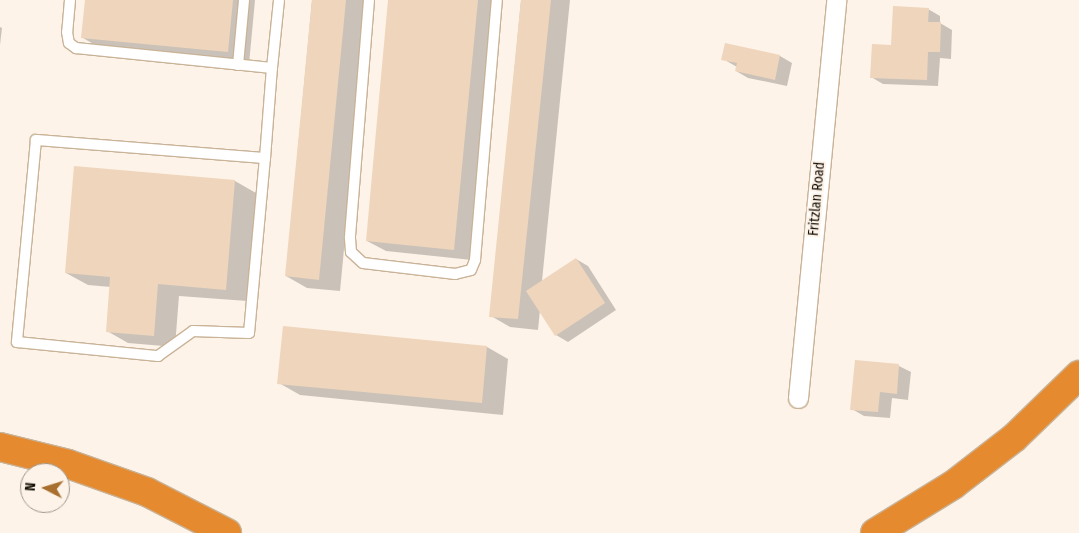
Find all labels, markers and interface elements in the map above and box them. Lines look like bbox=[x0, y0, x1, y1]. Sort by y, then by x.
street label: Fritzlan Road bbox=[805, 161, 829, 237]
north arrow bbox=[20, 463, 70, 513]
text: N bbox=[22, 482, 39, 492]

